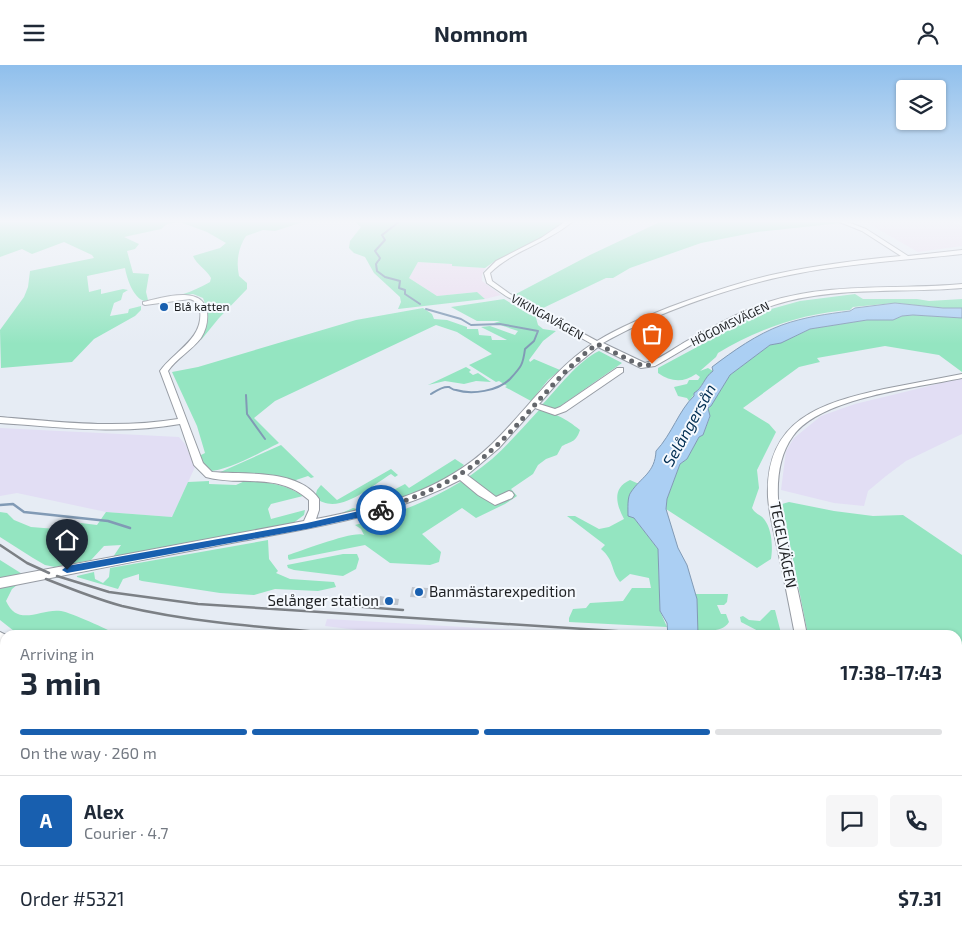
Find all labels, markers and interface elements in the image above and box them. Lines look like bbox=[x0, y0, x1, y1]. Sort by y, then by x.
icon: menu bbox=[20, 19, 48, 47]
icon: person bbox=[914, 19, 942, 47]
text: Nomnom bbox=[434, 20, 528, 46]
map controls bbox=[896, 80, 946, 130]
button: layers bbox=[896, 80, 946, 130]
street label: VIKINGAVÄGEN bbox=[509, 290, 586, 342]
street label: HÖGOMSVÄGEN bbox=[688, 298, 771, 348]
place label: Blå katten bbox=[174, 299, 230, 313]
marker: Blå katten bbox=[158, 301, 170, 313]
pin bbox=[631, 313, 673, 364]
icon: bag bbox=[638, 320, 666, 348]
water label: Selångersån bbox=[658, 380, 719, 469]
courier bbox=[356, 485, 406, 535]
icon: bike bbox=[367, 496, 395, 524]
street label: TEGELVÄGEN bbox=[767, 500, 801, 590]
pin bbox=[46, 519, 88, 570]
icon: home bbox=[53, 526, 81, 554]
place label: Banmästarexpedition bbox=[429, 582, 576, 600]
marker: Banmästarexpedition bbox=[413, 586, 425, 598]
place label: Selånger station bbox=[267, 591, 379, 609]
marker: Selånger station bbox=[383, 595, 395, 607]
text: Arriving in bbox=[20, 644, 94, 663]
text: 17:38–17:43 bbox=[840, 661, 942, 684]
text: 3 min bbox=[20, 663, 101, 701]
text: On the way · 260 m bbox=[20, 743, 157, 762]
button: chat bbox=[826, 795, 878, 847]
button: phone bbox=[890, 795, 942, 847]
text: Alex bbox=[84, 800, 124, 823]
text: A bbox=[40, 809, 52, 832]
text: Courier · 4.7 bbox=[84, 823, 168, 842]
text: Order #5321 bbox=[20, 887, 125, 910]
text: $7.31 bbox=[898, 887, 942, 910]

